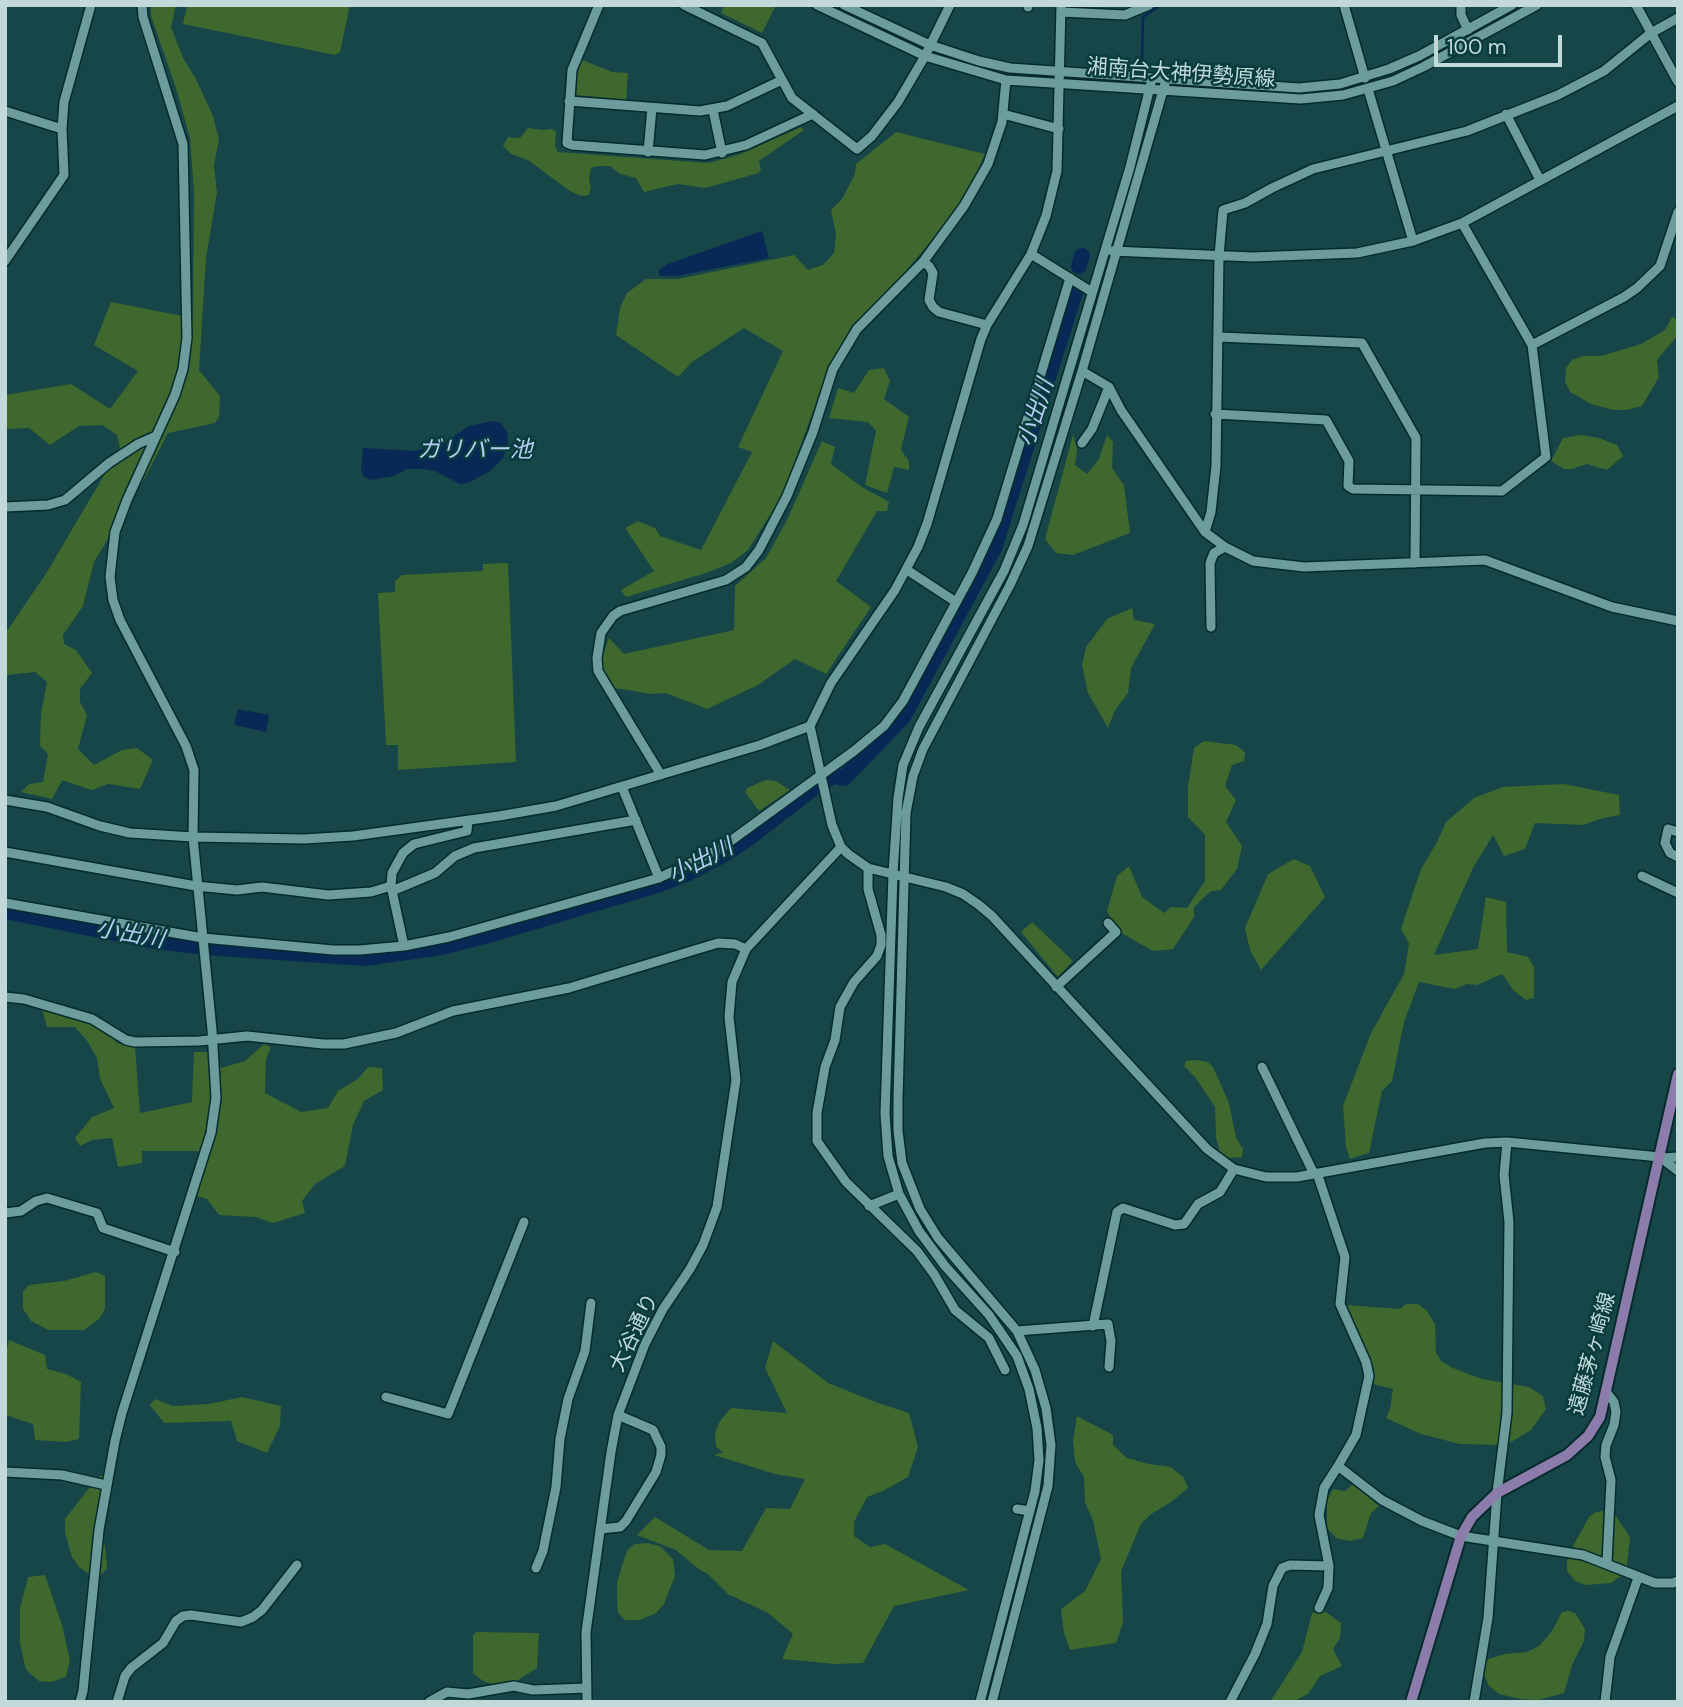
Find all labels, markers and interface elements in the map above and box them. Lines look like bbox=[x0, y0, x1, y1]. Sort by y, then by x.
scale bar bbox=[1438, 21, 1566, 65]
text: 100 m bbox=[1447, 33, 1507, 61]
street label: 湘南台大神伊勢原線 bbox=[1086, 55, 1276, 93]
water label: 小出川 bbox=[1013, 376, 1061, 450]
water label: ガリバー池 bbox=[418, 437, 532, 465]
water label: 小出川 bbox=[664, 834, 738, 890]
water label: 小出川 bbox=[94, 915, 166, 955]
street label: 大谷通り bbox=[605, 1290, 665, 1376]
street label: 遠藤茅ヶ崎線 bbox=[1565, 1290, 1621, 1418]

